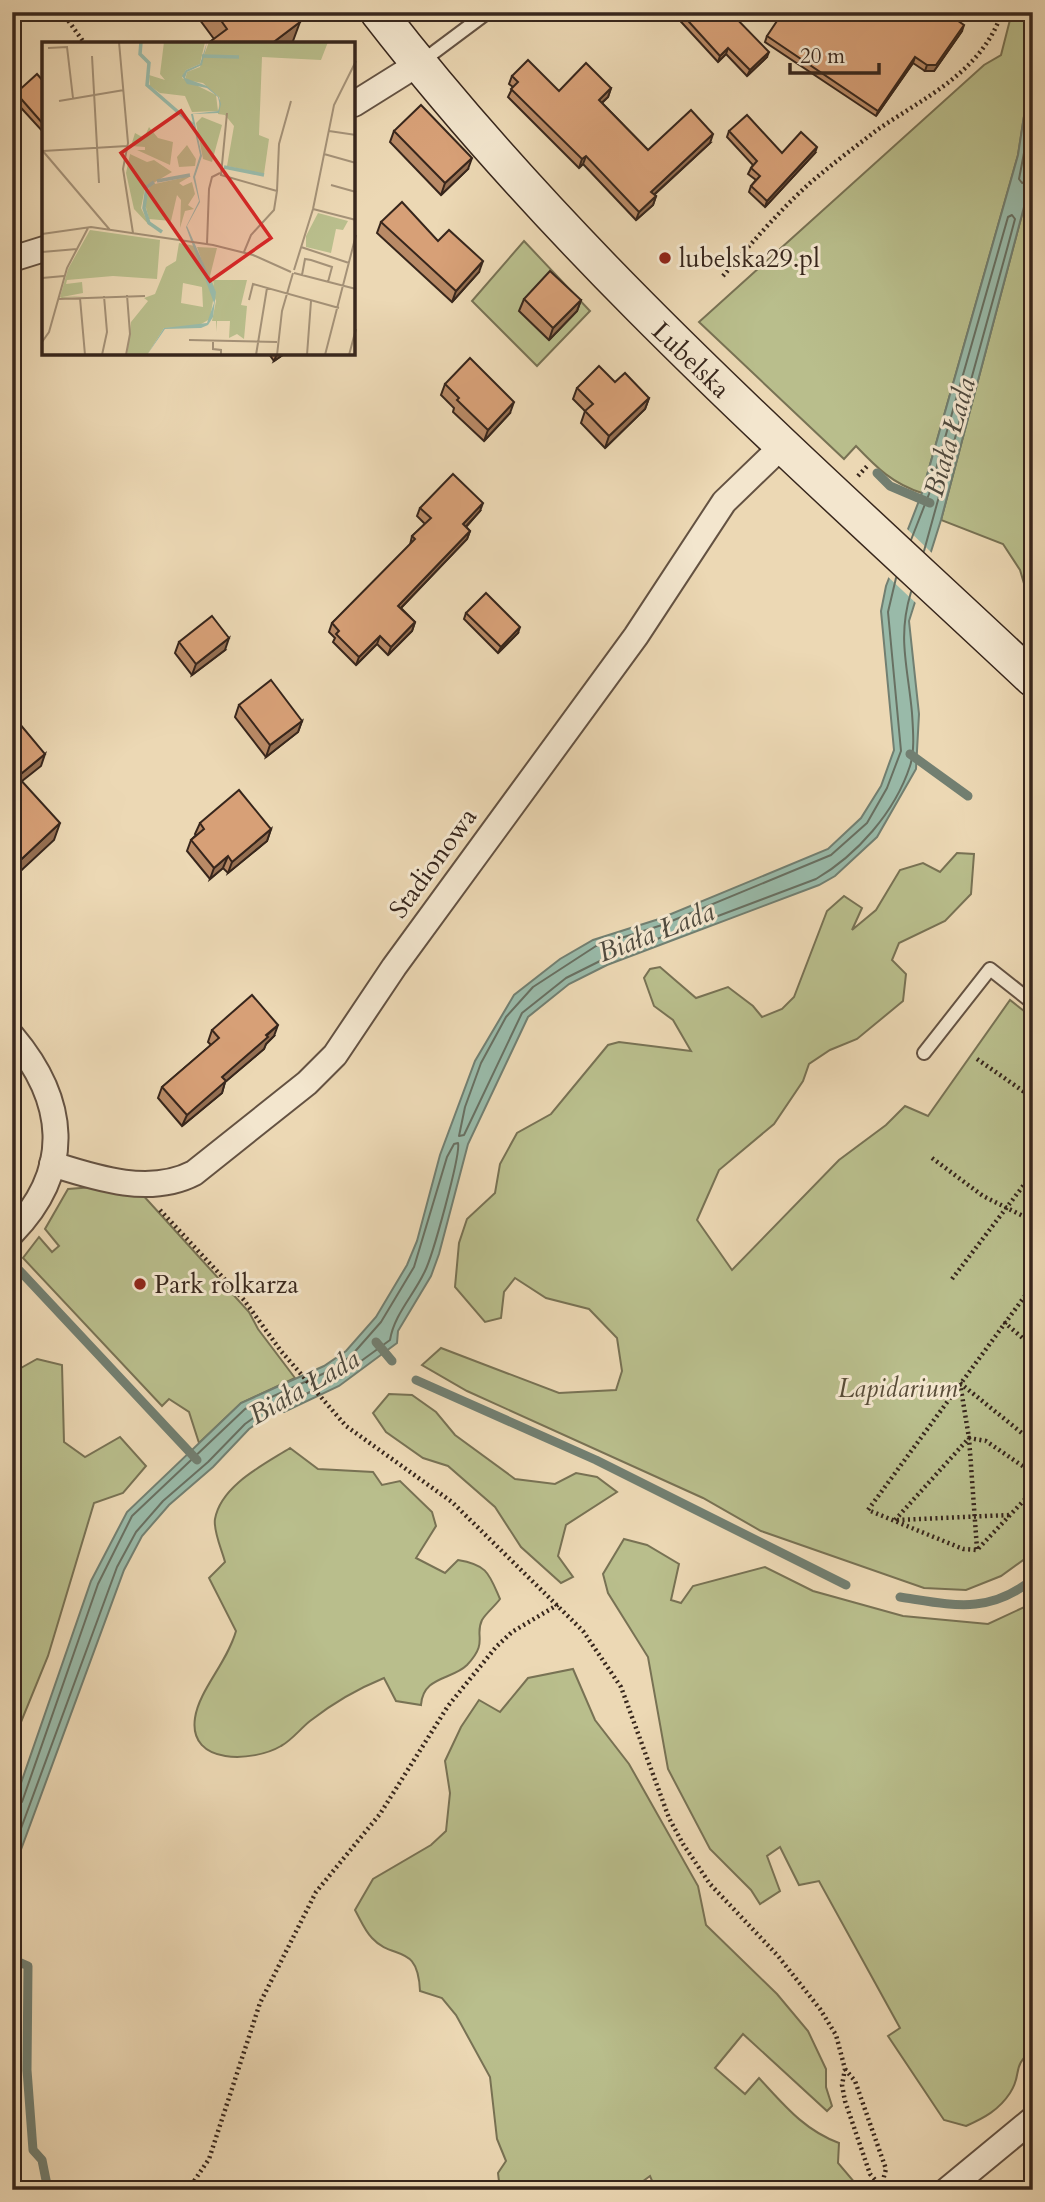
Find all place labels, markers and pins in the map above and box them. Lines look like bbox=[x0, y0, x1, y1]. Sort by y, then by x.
place label: lubelska29.pl bbox=[679, 241, 820, 276]
marker: lubelska29.pl bbox=[657, 250, 673, 266]
place label: Park rolkarza bbox=[154, 1267, 299, 1302]
marker: Park rolkarza bbox=[132, 1276, 148, 1292]

